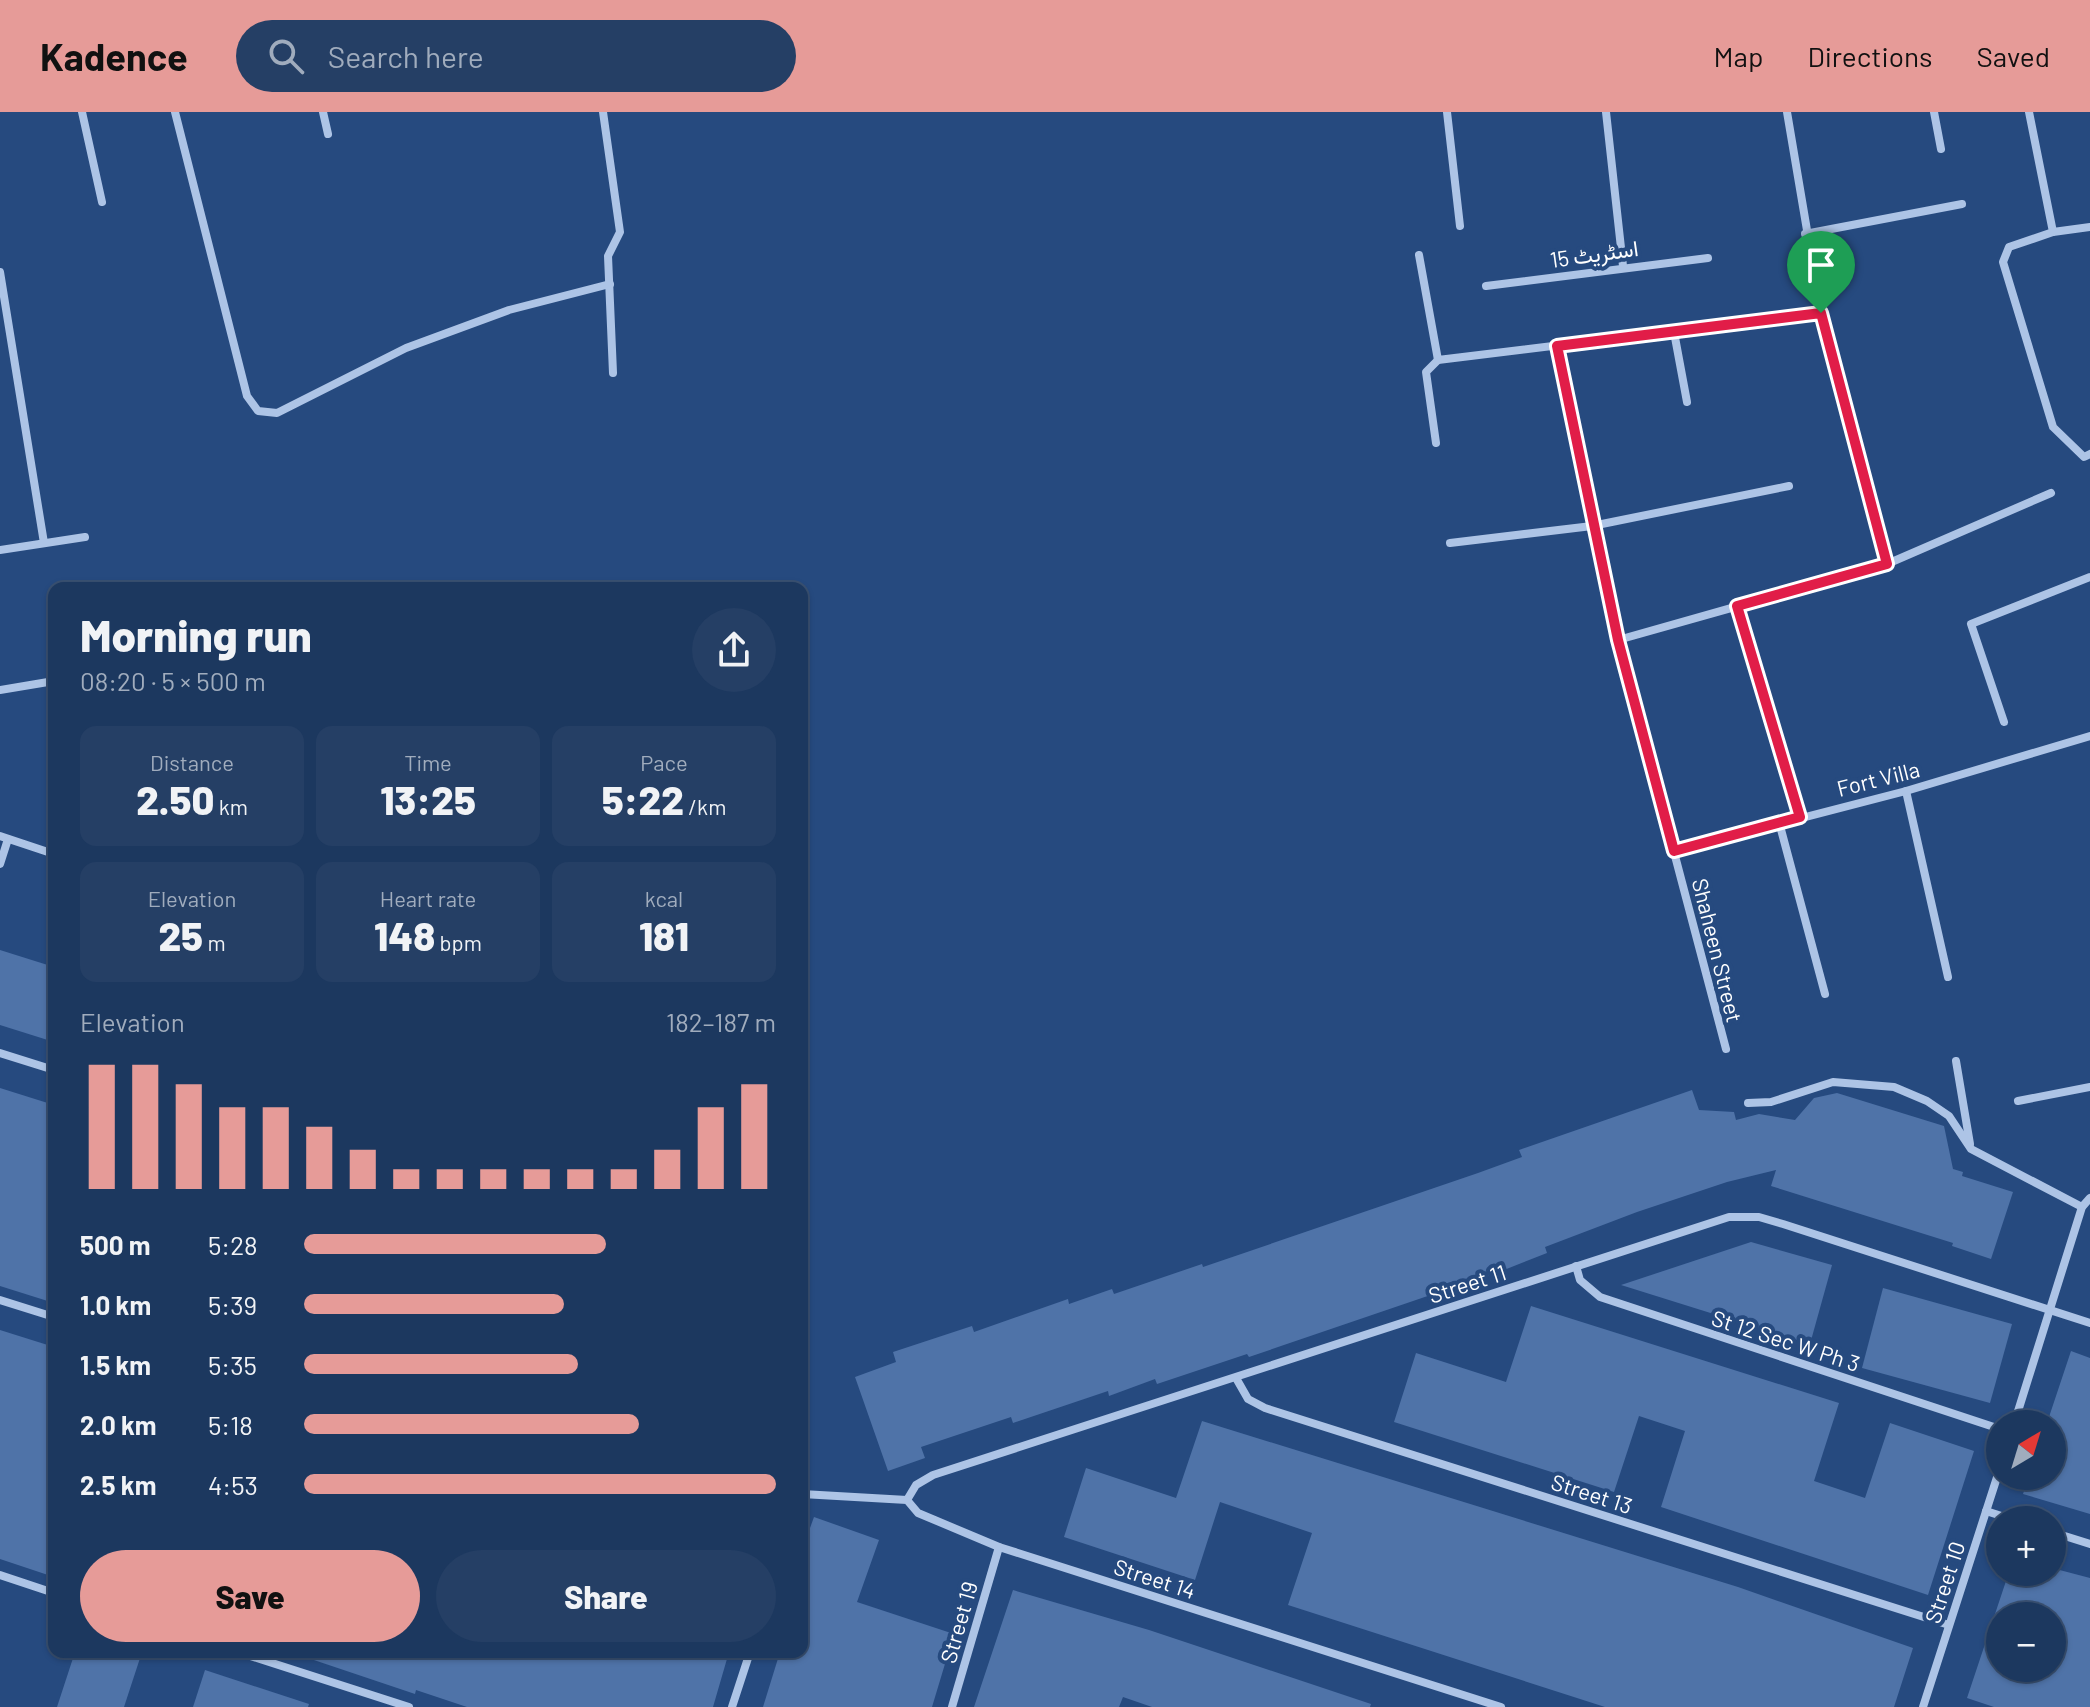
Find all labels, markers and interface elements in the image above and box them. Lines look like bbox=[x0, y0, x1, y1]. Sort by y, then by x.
search box bbox=[236, 20, 796, 92]
text: Kadence bbox=[40, 33, 188, 79]
icon: search bbox=[264, 34, 308, 78]
text: Search here bbox=[328, 38, 484, 74]
text: Map bbox=[1714, 39, 1763, 73]
text: Directions bbox=[1807, 39, 1933, 73]
text: Saved bbox=[1977, 39, 2050, 73]
pin bbox=[1787, 231, 1855, 313]
street label: اسٹریٹ 15 bbox=[1548, 234, 1640, 274]
icon: arrive bbox=[1799, 243, 1843, 287]
text: Morning run bbox=[80, 608, 312, 661]
button: share bbox=[692, 608, 776, 692]
text: 08:20 · 5 × 500 m bbox=[80, 665, 266, 696]
text: Distance bbox=[150, 749, 234, 775]
text: Time bbox=[404, 749, 452, 775]
text: Pace bbox=[640, 749, 688, 775]
street label: Fort Villa bbox=[1834, 755, 1922, 801]
text: 2.50 bbox=[136, 775, 214, 823]
text: 13:25 bbox=[380, 775, 476, 823]
text: 5:22 bbox=[602, 775, 684, 823]
text: km bbox=[214, 793, 248, 819]
text: /km bbox=[684, 793, 726, 819]
street label: Shaheen Street bbox=[1688, 875, 1748, 1025]
text: Elevation bbox=[148, 885, 236, 911]
text: Heart rate bbox=[380, 885, 476, 911]
text: kcal bbox=[645, 885, 683, 911]
text: 25 bbox=[158, 911, 203, 959]
text: 148 bbox=[374, 911, 435, 959]
text: 181 bbox=[639, 911, 689, 959]
text: m bbox=[203, 929, 226, 955]
text: bpm bbox=[435, 929, 482, 955]
text: Elevation bbox=[80, 1006, 185, 1037]
text: 182–187 m bbox=[666, 1006, 776, 1037]
text: 500 m bbox=[80, 1229, 151, 1260]
text: 5:28 bbox=[208, 1229, 258, 1260]
street label: Street 11 bbox=[1425, 1258, 1509, 1308]
text: 1.0 km bbox=[80, 1289, 151, 1320]
text: 5:39 bbox=[208, 1289, 257, 1320]
street label: St 12 Sec W Ph 3 bbox=[1709, 1304, 1863, 1376]
text: 1.5 km bbox=[80, 1349, 151, 1380]
text: 5:35 bbox=[208, 1349, 257, 1380]
text: 2.0 km bbox=[80, 1409, 157, 1440]
text: 5:18 bbox=[208, 1409, 253, 1440]
north arrow bbox=[1986, 1410, 2066, 1490]
map controls bbox=[1986, 1410, 2066, 1682]
street label: Street 13 bbox=[1548, 1468, 1636, 1518]
text: 2.5 km bbox=[80, 1469, 156, 1500]
text: 4:53 bbox=[208, 1469, 258, 1500]
button: + bbox=[1986, 1506, 2066, 1586]
street label: Street 10 bbox=[1919, 1538, 1969, 1626]
button: Save bbox=[80, 1550, 420, 1642]
button: Share bbox=[436, 1550, 776, 1642]
street label: Street 14 bbox=[1111, 1553, 1199, 1603]
street label: Street 19 bbox=[934, 1578, 982, 1666]
button: − bbox=[1986, 1602, 2066, 1682]

